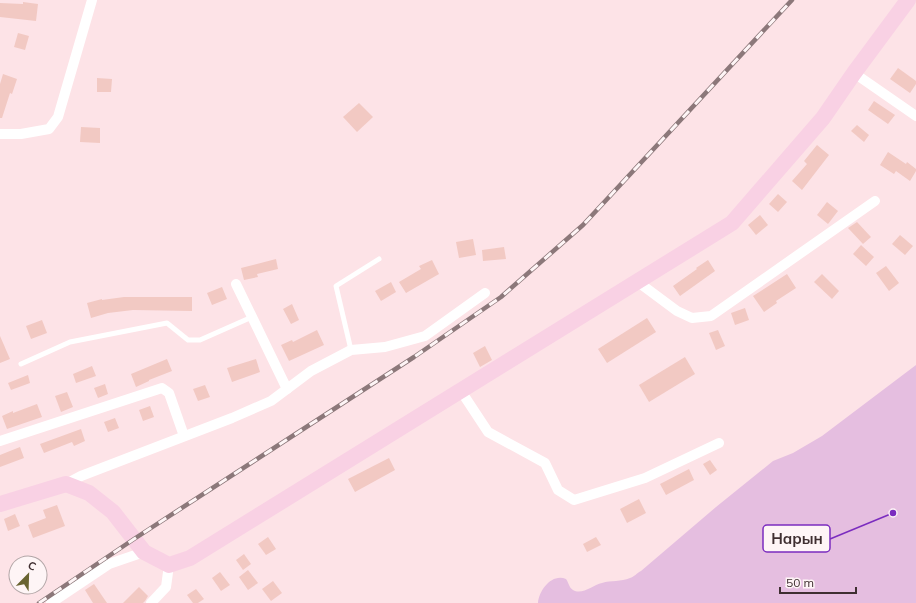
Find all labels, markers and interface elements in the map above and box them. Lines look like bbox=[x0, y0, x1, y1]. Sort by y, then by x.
callout: Нарын bbox=[763, 525, 830, 552]
text: Нарын bbox=[771, 529, 823, 548]
north arrow bbox=[8, 555, 48, 595]
text: С bbox=[26, 558, 39, 574]
scale bar bbox=[780, 569, 856, 595]
text: 50 m bbox=[786, 575, 814, 590]

